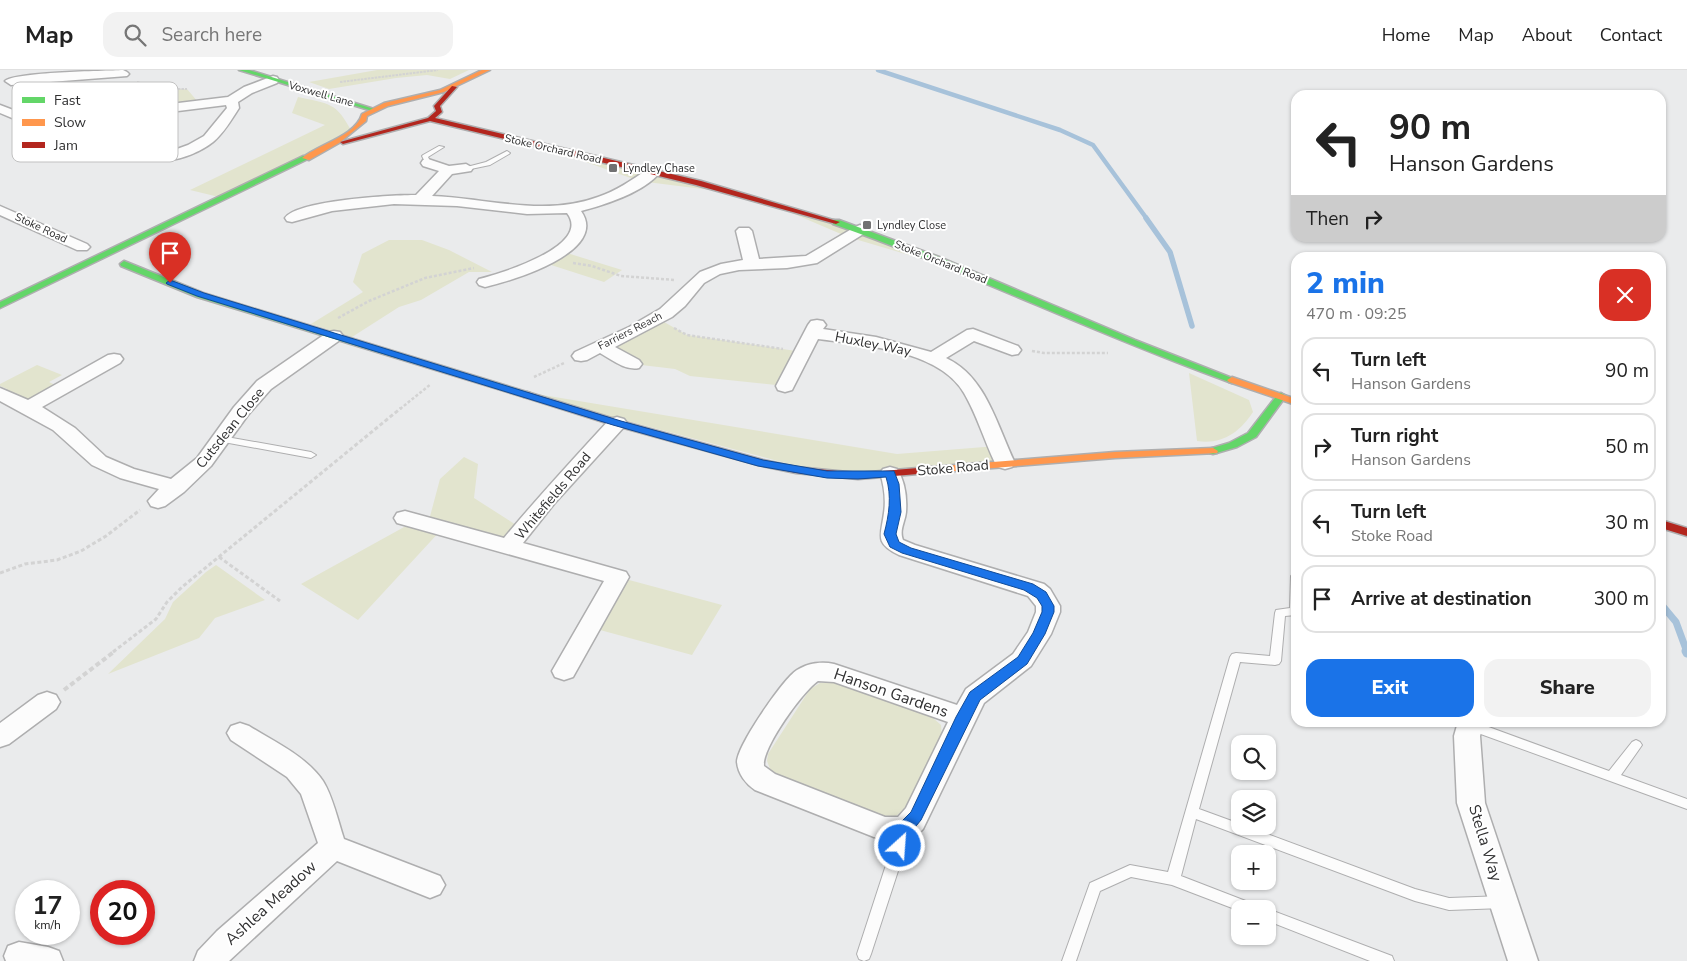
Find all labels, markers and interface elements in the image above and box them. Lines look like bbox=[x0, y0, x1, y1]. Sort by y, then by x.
search box bbox=[103, 12, 453, 57]
text: Map bbox=[25, 19, 73, 51]
icon: search bbox=[121, 21, 149, 49]
text: Search here bbox=[161, 22, 262, 48]
text: Home bbox=[1382, 23, 1430, 47]
text: Map bbox=[1458, 23, 1494, 47]
text: About bbox=[1522, 23, 1572, 47]
text: Contact bbox=[1600, 23, 1662, 47]
street label: Voxwell Lane bbox=[286, 77, 355, 110]
legend bbox=[12, 82, 178, 162]
text: Fast bbox=[54, 91, 80, 110]
text: 90 m bbox=[1389, 104, 1471, 151]
icon: left bbox=[1306, 110, 1371, 175]
text: Slow bbox=[54, 113, 86, 132]
street label: Stoke Orchard Road bbox=[503, 131, 603, 167]
text: Jam bbox=[53, 136, 78, 155]
text: Hanson Gardens bbox=[1389, 149, 1554, 179]
place label: Lyndley Chase bbox=[623, 161, 695, 176]
marker: Lyndley Chase bbox=[607, 162, 619, 174]
icon: right bbox=[1359, 205, 1387, 233]
text: Then bbox=[1306, 206, 1349, 232]
street label: Stoke Road bbox=[12, 209, 70, 247]
place label: Lyndley Close bbox=[877, 218, 946, 233]
marker: Lyndley Close bbox=[861, 219, 873, 231]
pin bbox=[149, 232, 191, 283]
street label: Stoke Orchard Road bbox=[892, 237, 990, 287]
icon: arrive bbox=[156, 239, 184, 267]
text: 2 min bbox=[1306, 263, 1385, 304]
button: close bbox=[1599, 269, 1651, 321]
text: 470 m · 09:25 bbox=[1306, 303, 1407, 325]
street label: Farriers Reach bbox=[595, 308, 665, 354]
street label: Huxley Way bbox=[833, 327, 914, 361]
text: Turn left bbox=[1351, 347, 1426, 373]
icon: left bbox=[1308, 357, 1336, 385]
text: 90 m bbox=[1605, 358, 1649, 384]
text: Hanson Gardens bbox=[1351, 373, 1471, 395]
street label: Cutsdean Close bbox=[192, 384, 268, 472]
text: Turn right bbox=[1351, 423, 1438, 449]
icon: right bbox=[1308, 433, 1336, 461]
text: 50 m bbox=[1605, 434, 1649, 460]
street label: Whitefields Road bbox=[511, 448, 595, 544]
text: Hanson Gardens bbox=[1351, 449, 1471, 471]
street label: Stoke Road bbox=[916, 455, 990, 481]
text: Turn left bbox=[1351, 499, 1426, 525]
icon: left bbox=[1308, 509, 1336, 537]
text: 30 m bbox=[1605, 510, 1649, 536]
text: Stoke Road bbox=[1351, 525, 1433, 547]
icon: arrive bbox=[1308, 585, 1336, 613]
text: Arrive at destination bbox=[1351, 586, 1532, 612]
text: 300 m bbox=[1594, 586, 1649, 612]
button: Exit bbox=[1306, 659, 1474, 717]
button: Share bbox=[1484, 659, 1651, 717]
street label: Hanson Gardens bbox=[831, 663, 951, 723]
map controls bbox=[1231, 735, 1276, 945]
button: search bbox=[1231, 735, 1276, 780]
button: layers bbox=[1231, 790, 1276, 835]
street label: Stella Way bbox=[1463, 802, 1507, 885]
position arrow bbox=[873, 819, 925, 871]
button: + bbox=[1231, 845, 1276, 890]
street label: Ashlea Meadow bbox=[220, 856, 322, 950]
speed limit sign: 20 bbox=[90, 880, 155, 945]
text: 17 bbox=[32, 889, 63, 923]
button: − bbox=[1231, 900, 1276, 945]
text: km/h bbox=[34, 917, 61, 933]

